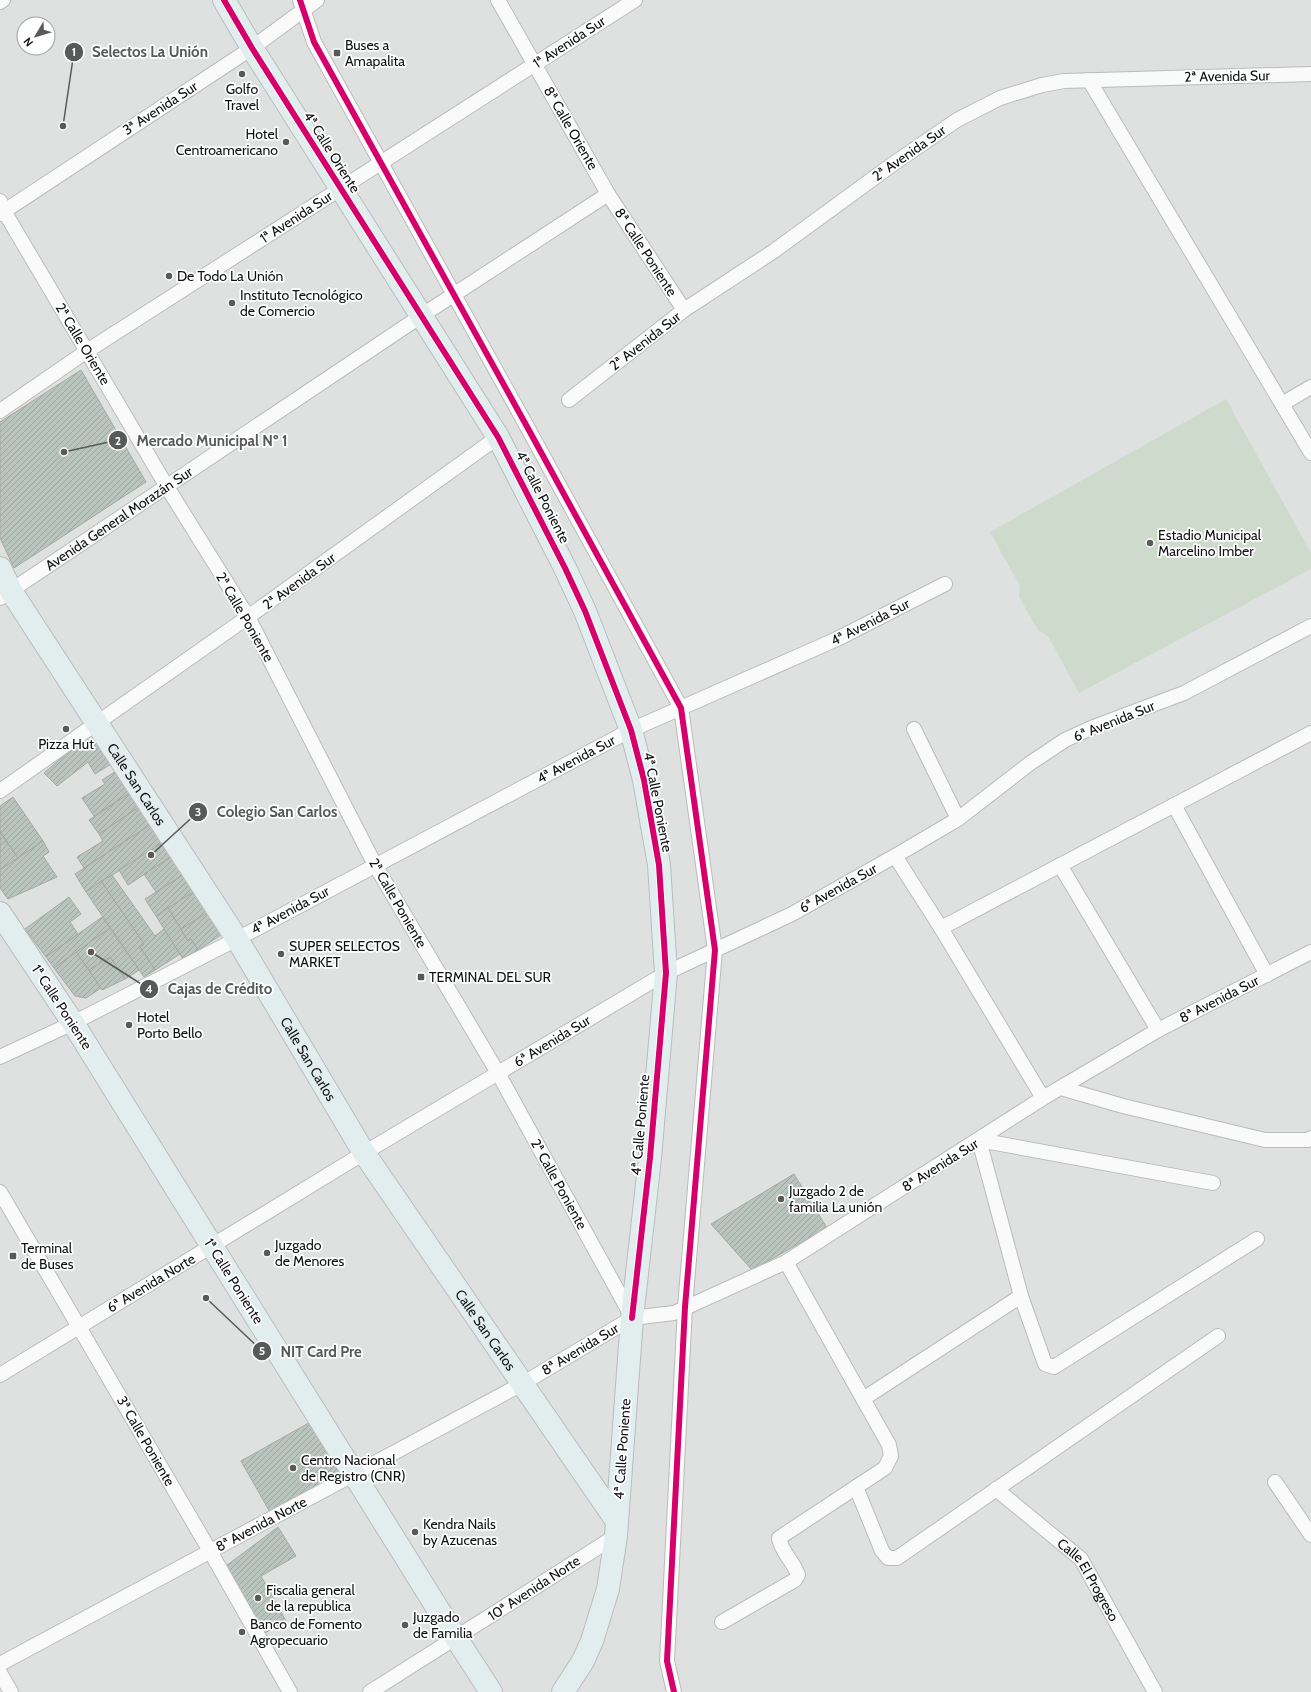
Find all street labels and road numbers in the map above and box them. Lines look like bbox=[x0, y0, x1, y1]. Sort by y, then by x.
street label: 1ª Avenida Sur bbox=[529, 12, 609, 72]
street label: 2ª Avenida Sur bbox=[1184, 66, 1271, 86]
street label: 3ª Avenida Sur bbox=[119, 77, 201, 139]
street label: 8ª Calle Oriente bbox=[540, 83, 602, 173]
street label: 4ª Calle Oriente bbox=[300, 108, 364, 196]
street label: 2ª Avenida Sur bbox=[869, 121, 950, 185]
street label: 1ª Avenida Sur bbox=[256, 187, 336, 247]
street label: 8ª Calle Poniente bbox=[611, 204, 681, 300]
street label: 2ª Calle Oriente bbox=[52, 300, 114, 388]
street label: 2ª Avenida Sur bbox=[606, 307, 685, 374]
street label: 4ª Calle Poniente bbox=[512, 448, 574, 546]
street label: Avenida General Morazán Sur bbox=[42, 462, 196, 574]
street label: 2ª Avenida Sur bbox=[259, 548, 339, 613]
street label: 2ª Calle Poniente bbox=[212, 569, 278, 665]
street label: 4ª Avenida Sur bbox=[827, 594, 913, 650]
street label: 6ª Avenida Sur bbox=[1071, 696, 1158, 746]
street label: 4ª Avenida Sur bbox=[534, 730, 619, 787]
street label: Calle San Carlos bbox=[103, 740, 170, 829]
street label: 4ª Calle Poniente bbox=[639, 751, 677, 853]
street label: 2ª Calle Poniente bbox=[365, 855, 431, 951]
street label: 6ª Avenida Sur bbox=[796, 859, 881, 917]
street label: 4ª Avenida Sur bbox=[248, 881, 333, 938]
street label: 1ª Calle Poniente bbox=[28, 961, 96, 1053]
street label: 8ª Avenida Sur bbox=[1176, 971, 1262, 1027]
street label: 6ª Avenida Sur bbox=[510, 1011, 594, 1071]
street label: Calle San Carlos bbox=[276, 1014, 340, 1104]
street label: 4ª Calle Poniente bbox=[627, 1074, 653, 1176]
street label: 8ª Avenida Sur bbox=[898, 1134, 982, 1196]
street label: 2ª Calle Poniente bbox=[527, 1136, 591, 1232]
street label: 1ª Calle Poniente bbox=[200, 1235, 268, 1327]
street label: 6ª Avenida Norte bbox=[103, 1250, 199, 1316]
street label: Calle San Carlos bbox=[451, 1286, 520, 1374]
street label: 8ª Avenida Sur bbox=[538, 1319, 622, 1379]
street label: 3ª Calle Poniente bbox=[113, 1393, 179, 1489]
street label: 4ª Calle Poniente bbox=[609, 1398, 635, 1500]
street label: 8ª Avenida Norte bbox=[212, 1492, 310, 1556]
street label: Calle El Progreso bbox=[1053, 1534, 1123, 1625]
street label: 10ª Avenida Norte bbox=[484, 1551, 584, 1625]

